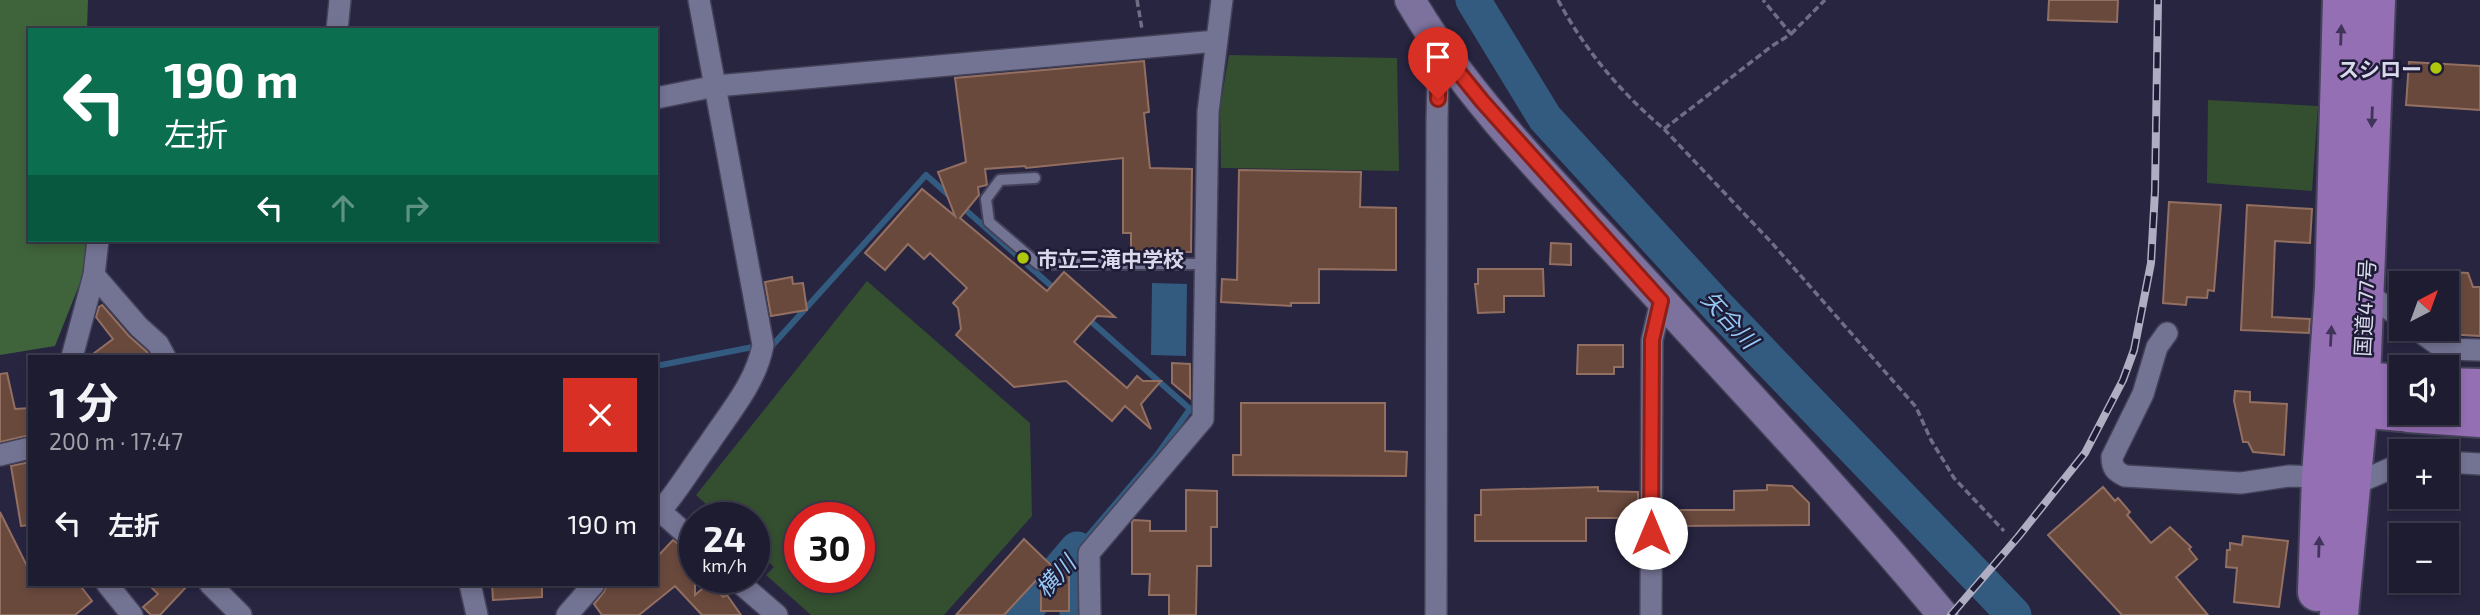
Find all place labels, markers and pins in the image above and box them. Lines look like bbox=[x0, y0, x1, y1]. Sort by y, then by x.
pin bbox=[1408, 27, 1468, 99]
place label: スシロー bbox=[2338, 56, 2422, 81]
marker: スシロー bbox=[2428, 60, 2444, 76]
place label: 市立三滝中学校 bbox=[1037, 246, 1184, 271]
marker: 市立三滝中学校 bbox=[1015, 250, 1031, 266]

